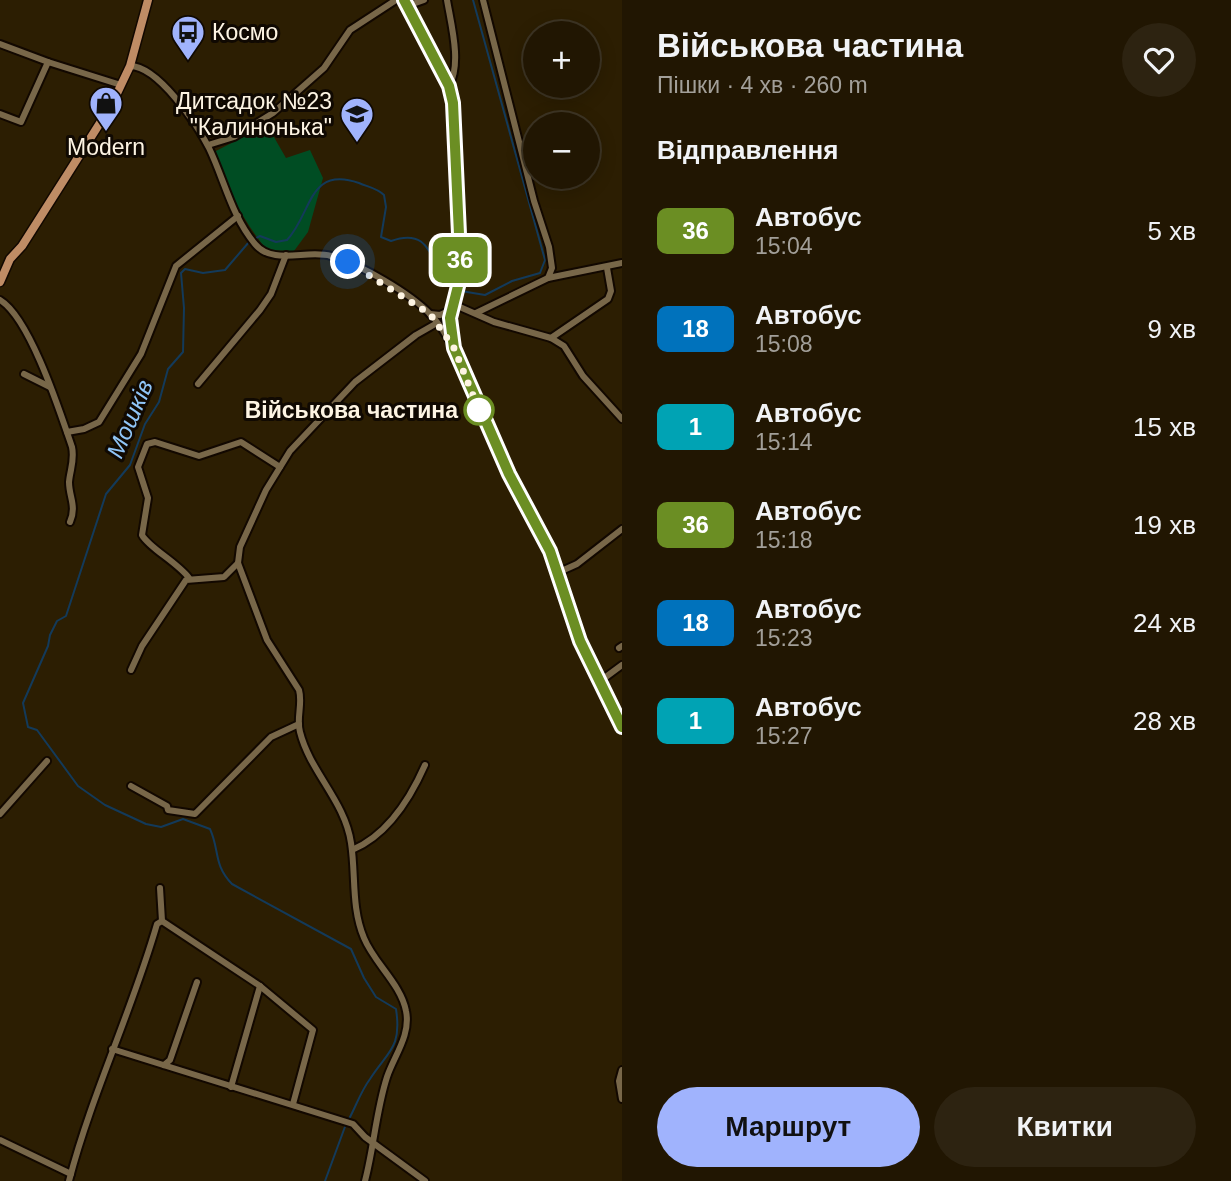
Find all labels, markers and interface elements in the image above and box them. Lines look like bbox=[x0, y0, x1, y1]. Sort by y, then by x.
bus stop icon: Космо bbox=[169, 13, 207, 62]
place label: Космо bbox=[212, 19, 278, 45]
map controls bbox=[523, 21, 600, 189]
button: + bbox=[523, 21, 600, 98]
button: heart bbox=[1122, 23, 1196, 97]
text: Військова частина bbox=[657, 27, 963, 64]
text: Пішки · 4 хв · 260 m bbox=[657, 72, 868, 98]
shop icon: Modern bbox=[87, 84, 125, 133]
place label: Дитсадок №23 "Калинонька" bbox=[176, 88, 332, 140]
school or university icon: Дитсадок №23 "Калинонька" bbox=[338, 95, 376, 144]
button: − bbox=[523, 112, 600, 189]
place label: Modern bbox=[67, 134, 145, 160]
text: Відправлення bbox=[657, 135, 838, 165]
text: Автобус bbox=[755, 202, 862, 232]
text: 5 хв bbox=[1148, 216, 1196, 246]
text: 36 bbox=[682, 217, 709, 244]
text: 15:04 bbox=[755, 233, 813, 259]
line badge: 36 bbox=[428, 237, 491, 283]
your location bbox=[330, 244, 365, 279]
text: 36 bbox=[447, 246, 473, 273]
text: Автобус bbox=[755, 300, 862, 330]
text: 9 хв bbox=[1148, 314, 1196, 344]
text: 18 bbox=[682, 315, 709, 342]
text: 15:08 bbox=[755, 331, 813, 357]
water label: Мошків bbox=[101, 376, 158, 462]
marker: Військова частина bbox=[464, 395, 494, 425]
place label: Військова частина bbox=[245, 397, 458, 423]
text: Автобус bbox=[755, 398, 862, 428]
text: 15 хв bbox=[1133, 412, 1196, 442]
text: 1 bbox=[689, 413, 702, 440]
text: 15:14 bbox=[755, 429, 813, 455]
text: Автобус bbox=[755, 496, 862, 526]
text: 19 хв bbox=[1133, 510, 1196, 540]
text: 36 bbox=[682, 511, 709, 538]
text: 15:18 bbox=[755, 527, 813, 553]
text: Автобус bbox=[755, 594, 862, 624]
text: 24 хв bbox=[1133, 608, 1196, 638]
text: 18 bbox=[682, 609, 709, 636]
text: 15:23 bbox=[755, 625, 813, 651]
text: Автобус bbox=[755, 692, 862, 722]
text: 28 хв bbox=[1133, 706, 1196, 736]
text: 1 bbox=[689, 707, 702, 734]
text: 15:27 bbox=[755, 723, 813, 749]
button: Маршрут bbox=[657, 1087, 920, 1167]
button: Квитки bbox=[934, 1087, 1196, 1167]

